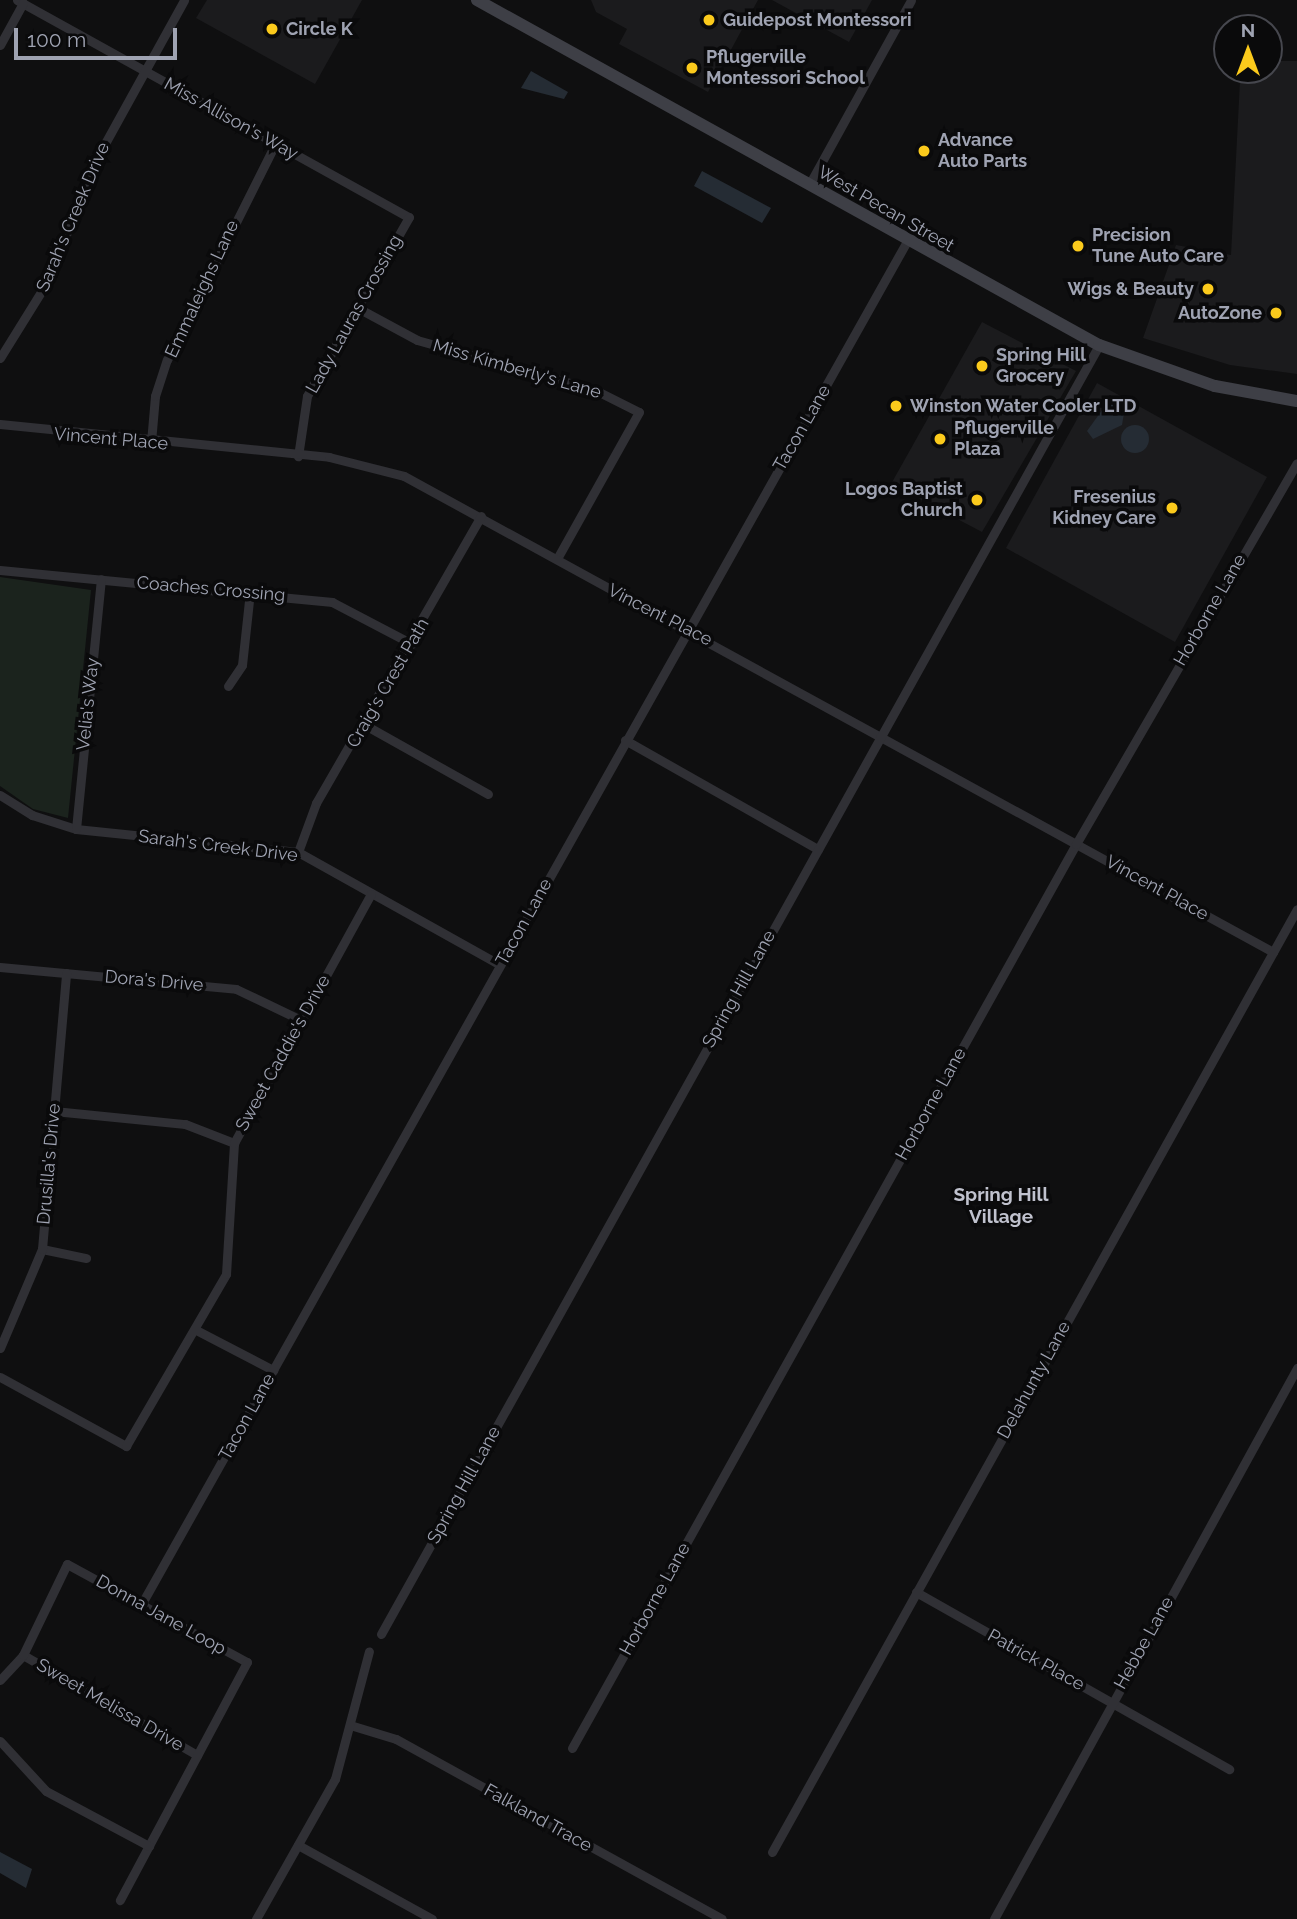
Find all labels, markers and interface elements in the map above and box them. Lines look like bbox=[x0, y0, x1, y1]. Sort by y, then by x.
place label: Guidepost Montessori bbox=[723, 9, 912, 31]
marker: Guidepost Montessori bbox=[701, 12, 717, 28]
scale bar bbox=[18, 14, 180, 58]
north arrow bbox=[1213, 14, 1283, 84]
place label: Circle K bbox=[286, 18, 353, 40]
text: N bbox=[1241, 19, 1255, 41]
marker: Circle K bbox=[264, 21, 280, 37]
text: 100 m bbox=[27, 27, 86, 52]
place label: Pflugerville Montessori School bbox=[706, 47, 865, 90]
marker: Pflugerville Montessori School bbox=[684, 60, 700, 76]
street label: Miss Allison's Way bbox=[160, 73, 302, 165]
place label: Advance Auto Parts bbox=[938, 130, 1027, 172]
street label: Sarah's Creek Drive bbox=[32, 139, 114, 295]
marker: Advance Auto Parts bbox=[916, 143, 932, 159]
street label: West Pecan Street bbox=[814, 161, 958, 257]
street label: Emmaleighs Lane bbox=[161, 217, 243, 361]
place label: Precision Tune Auto Care bbox=[1092, 225, 1225, 268]
street label: Lady Lauras Crossing bbox=[301, 231, 407, 397]
marker: Precision Tune Auto Care bbox=[1070, 238, 1086, 254]
place label: Wigs & Beauty bbox=[1067, 278, 1194, 300]
marker: Wigs & Beauty bbox=[1200, 281, 1216, 297]
place label: AutoZone bbox=[1178, 302, 1262, 324]
marker: AutoZone bbox=[1268, 305, 1284, 321]
street label: Miss Kimberly's Lane bbox=[430, 335, 604, 403]
place label: Spring Hill Grocery bbox=[996, 345, 1086, 388]
marker: Spring Hill Grocery bbox=[974, 358, 990, 374]
street label: Tacon Lane bbox=[769, 381, 835, 475]
place label: Winston Water Cooler LTD bbox=[910, 395, 1138, 417]
marker: Winston Water Cooler LTD bbox=[888, 398, 904, 414]
place label: Pflugerville Plaza bbox=[954, 418, 1054, 460]
street label: Vincent Place bbox=[53, 423, 169, 455]
marker: Pflugerville Plaza bbox=[932, 431, 948, 447]
place label: Logos Baptist Church bbox=[845, 479, 963, 522]
place label: Fresenius Kidney Care bbox=[1052, 487, 1156, 530]
marker: Logos Baptist Church bbox=[969, 492, 985, 508]
marker: Fresenius Kidney Care bbox=[1162, 498, 1182, 518]
street label: Horborne Lane bbox=[1169, 550, 1251, 670]
street label: Coaches Crossing bbox=[136, 572, 286, 606]
street label: Vincent Place bbox=[604, 579, 716, 651]
street label: Craig's Crest Path bbox=[342, 614, 434, 752]
street label: Velia's Way bbox=[72, 656, 104, 752]
street label: Sarah's Creek Drive bbox=[137, 826, 299, 866]
street label: Vincent Place bbox=[1102, 851, 1212, 925]
street label: Tacon Lane bbox=[491, 875, 557, 969]
street label: Spring Hill Lane bbox=[698, 926, 780, 1052]
street label: Dora's Drive bbox=[104, 966, 204, 996]
street label: Sweet Caddie's Drive bbox=[231, 971, 335, 1135]
street label: Horborne Lane bbox=[891, 1044, 971, 1164]
street label: Drusilla's Drive bbox=[33, 1103, 65, 1225]
district label: Spring Hill Village bbox=[954, 1184, 1048, 1228]
street label: Delahunty Lane bbox=[993, 1317, 1075, 1443]
street label: Tacon Lane bbox=[214, 1370, 280, 1464]
street label: Spring Hill Lane bbox=[423, 1422, 505, 1548]
street label: Horborne Lane bbox=[615, 1539, 695, 1659]
street label: Donna Jane Loop bbox=[92, 1570, 230, 1660]
street label: Hebbe Lane bbox=[1110, 1593, 1178, 1693]
street label: Patrick Place bbox=[984, 1625, 1088, 1695]
street label: Sweet Melissa Drive bbox=[33, 1654, 187, 1756]
street label: Falkland Trace bbox=[480, 1779, 596, 1857]

